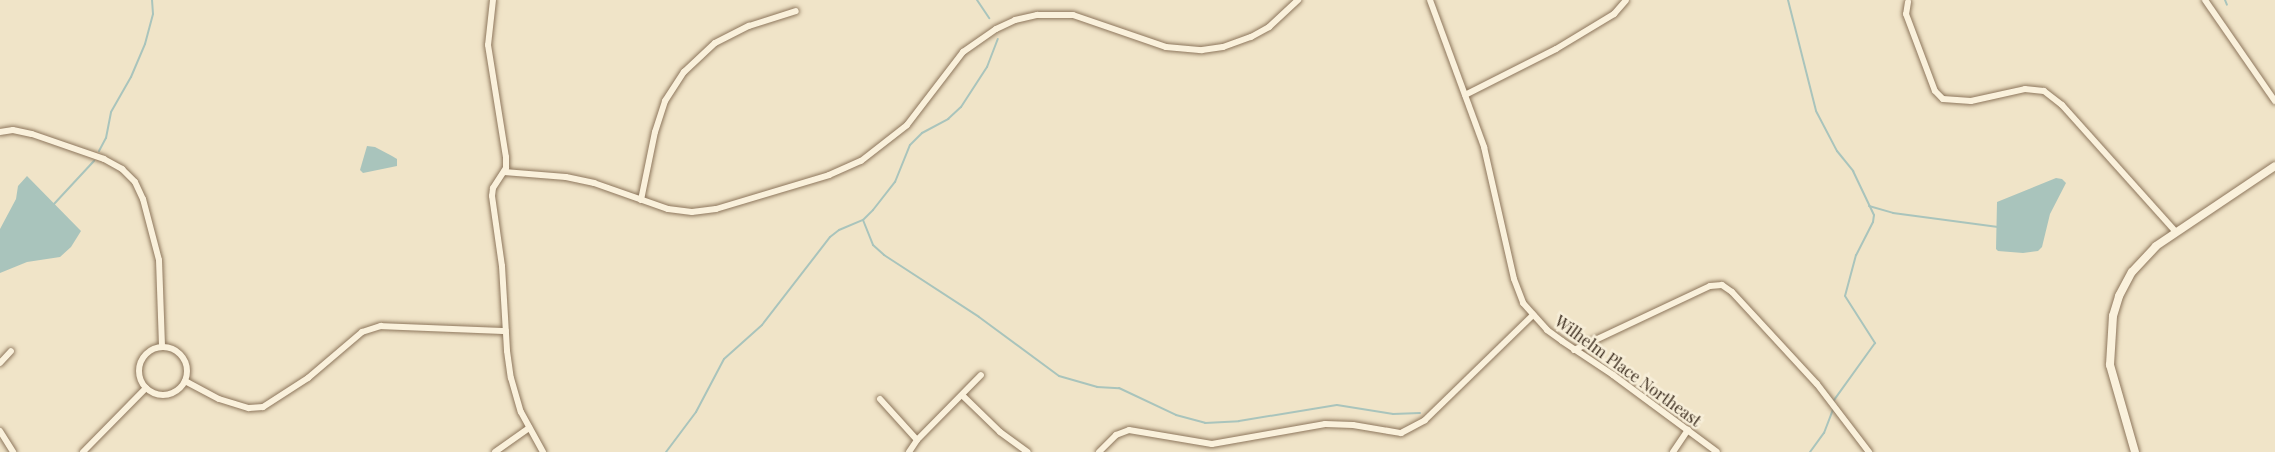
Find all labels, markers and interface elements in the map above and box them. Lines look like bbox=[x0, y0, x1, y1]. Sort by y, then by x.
street label: Wilhelm Place Northeast bbox=[1551, 311, 1705, 431]

